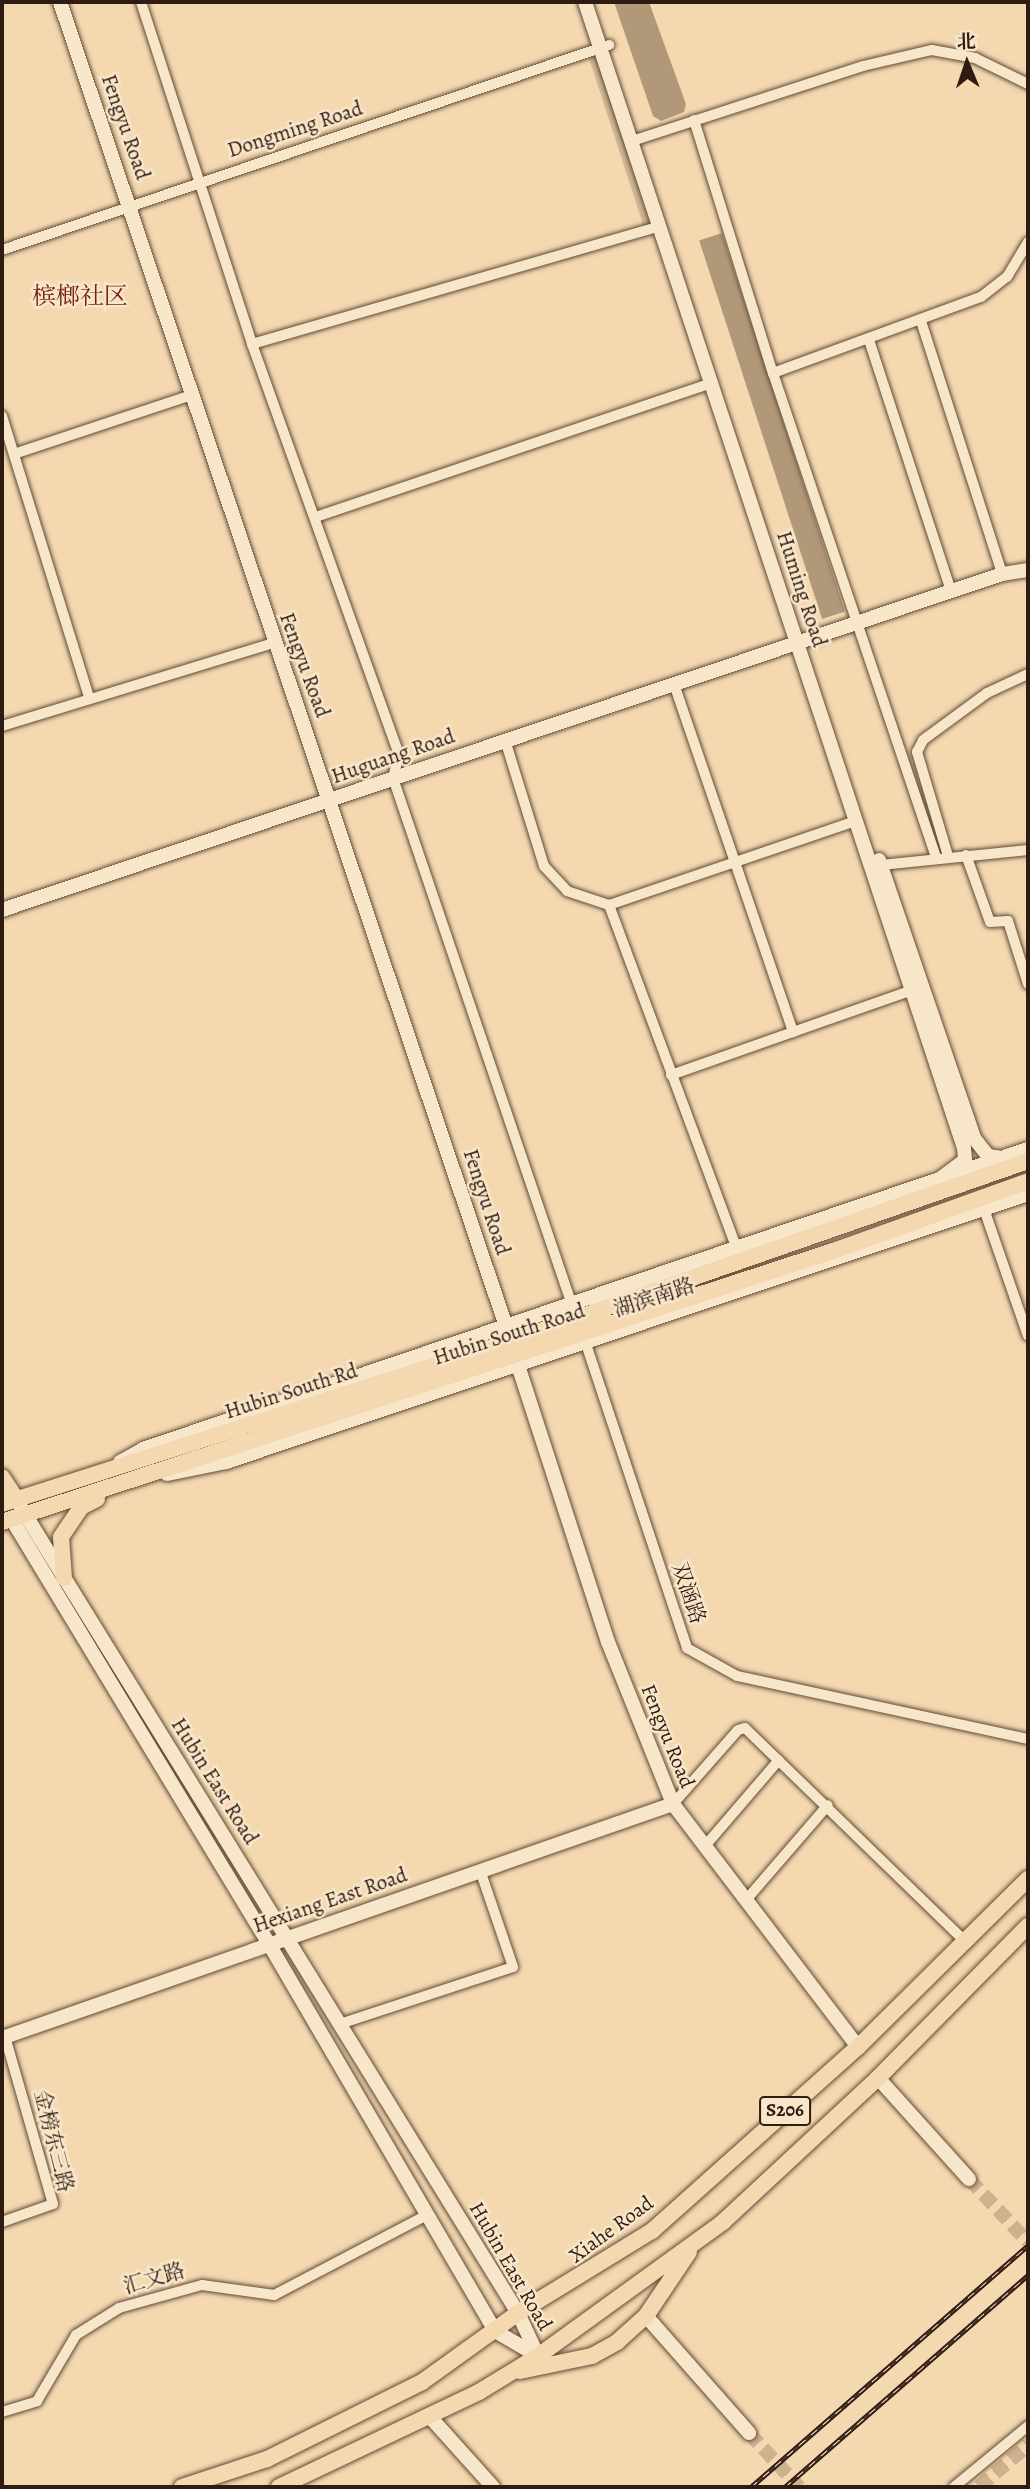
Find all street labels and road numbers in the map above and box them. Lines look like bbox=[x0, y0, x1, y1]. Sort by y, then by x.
street label: Fengyu Road bbox=[96, 71, 156, 183]
street label: Dongming Road bbox=[224, 95, 366, 163]
street label: Huming Road bbox=[771, 528, 833, 650]
street label: Fengyu Road bbox=[274, 609, 336, 721]
street label: Huguang Road bbox=[328, 723, 458, 789]
street label: Fengyu Road bbox=[458, 1146, 516, 1258]
street label: 湖滨南路 bbox=[610, 1272, 698, 1322]
street label: Hubin South Road bbox=[430, 1298, 588, 1370]
street label: Hubin South Rd bbox=[222, 1358, 360, 1424]
street label: 双涵路 bbox=[667, 1559, 711, 1627]
street label: Fengyu Road bbox=[636, 1680, 700, 1792]
street label: Hubin East Road bbox=[166, 1713, 264, 1849]
street label: Hexiang East Road bbox=[250, 1862, 410, 1938]
street label: 金榜东三路 bbox=[29, 2087, 79, 2195]
road number: S206 bbox=[759, 2096, 811, 2126]
street label: Xiahe Road bbox=[564, 2190, 658, 2268]
street label: Hubin East Road bbox=[464, 2197, 558, 2335]
street label: 汇文路 bbox=[120, 2257, 188, 2299]

